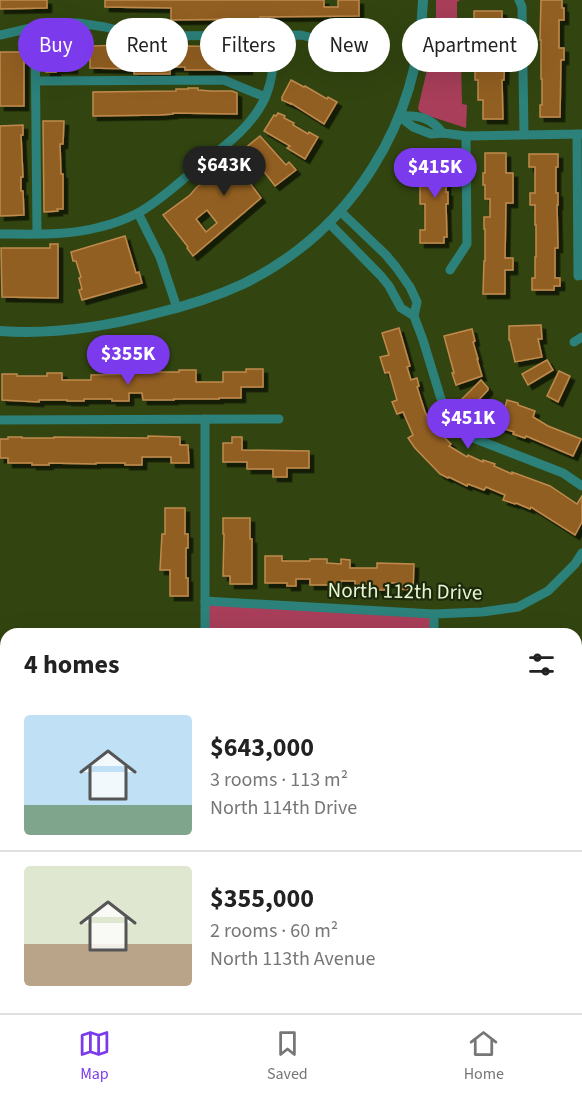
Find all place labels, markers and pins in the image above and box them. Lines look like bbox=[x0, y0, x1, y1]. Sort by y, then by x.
pin: $643K bbox=[182, 146, 266, 197]
pin: $415K bbox=[393, 148, 477, 199]
pin: $355K bbox=[86, 335, 170, 386]
pin: $451K bbox=[426, 399, 510, 450]

